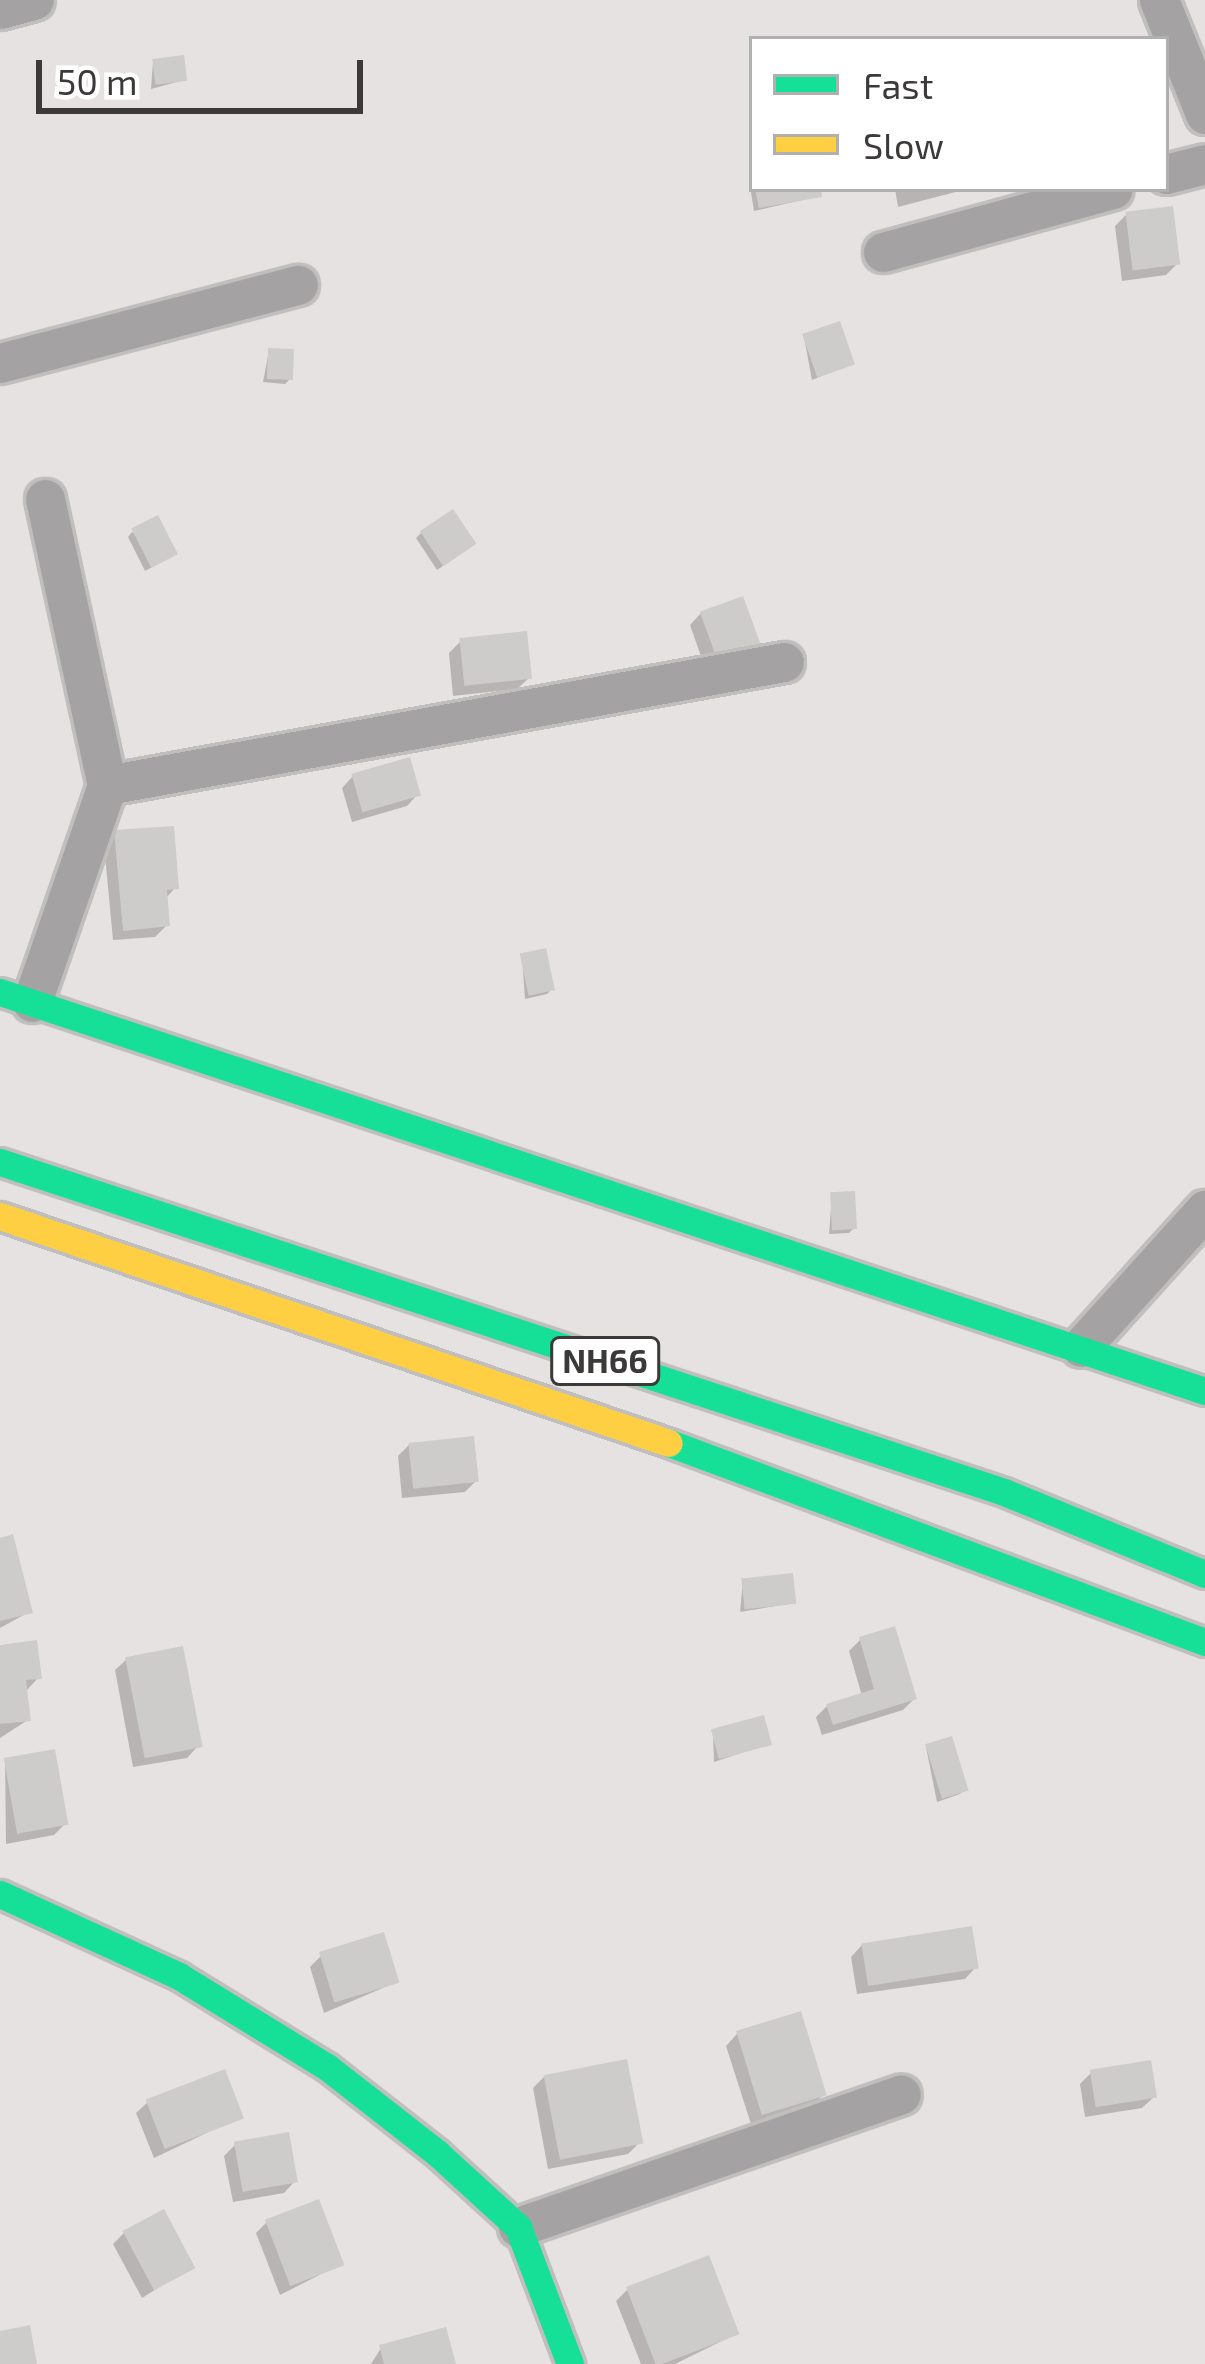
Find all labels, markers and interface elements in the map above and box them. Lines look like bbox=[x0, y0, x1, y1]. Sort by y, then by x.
scale bar bbox=[42, 36, 369, 110]
legend bbox=[749, 36, 1169, 192]
text: 50 m bbox=[57, 59, 138, 102]
text: Fast bbox=[863, 63, 933, 106]
text: Slow bbox=[863, 123, 944, 166]
road number: NH66 bbox=[548, 1334, 662, 1388]

